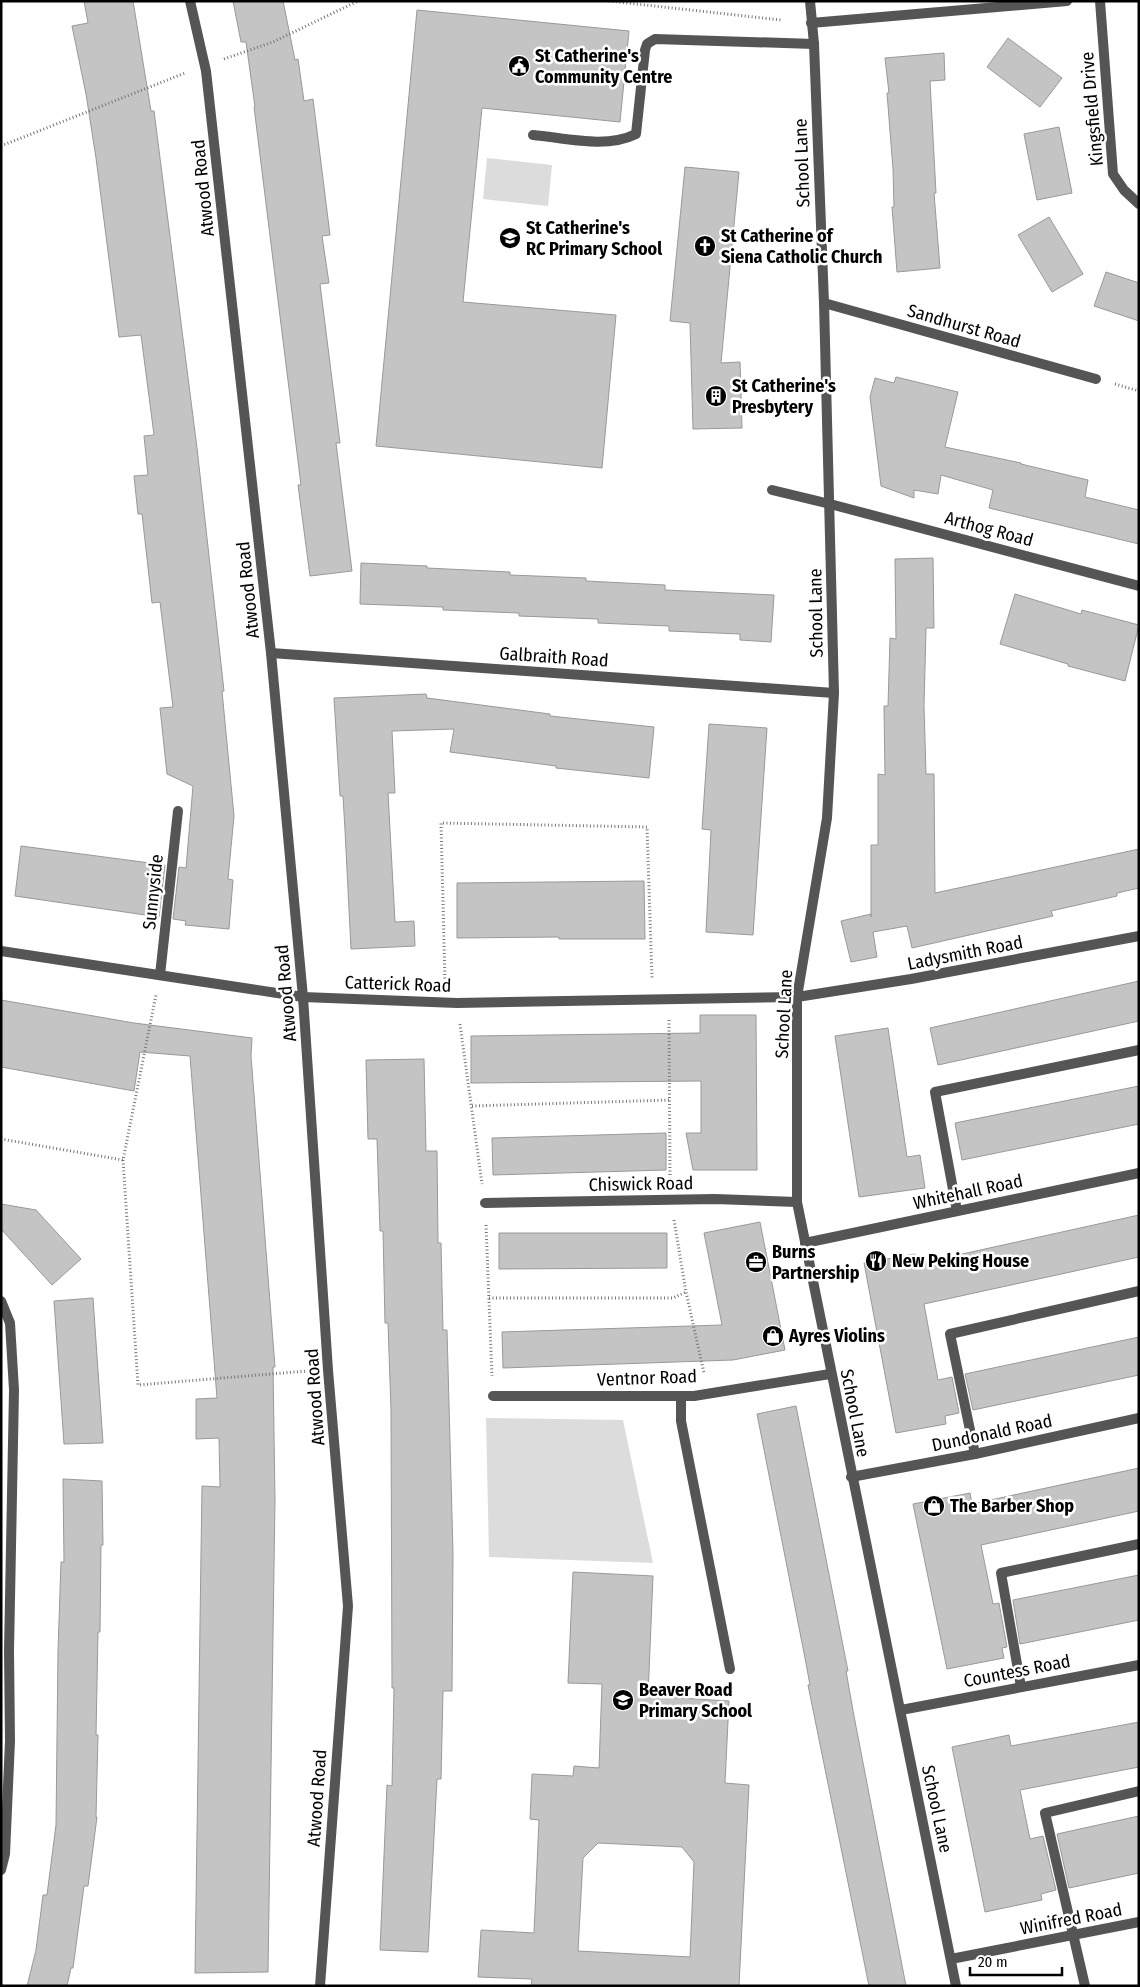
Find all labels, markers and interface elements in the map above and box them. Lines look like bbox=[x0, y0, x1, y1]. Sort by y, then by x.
place label: St Catherine's Community Centre bbox=[535, 45, 672, 88]
street label: Kingsfield Drive bbox=[1076, 51, 1108, 167]
public building icon: St Catherine's Community Centre bbox=[507, 54, 531, 78]
street label: School Lane bbox=[789, 118, 815, 208]
street label: Atwood Road bbox=[187, 138, 219, 238]
place label: St Catherine's RC Primary School bbox=[526, 217, 662, 260]
place label: St Catherine of Siena Catholic Church bbox=[721, 225, 882, 268]
school or university icon: St Catherine's RC Primary School bbox=[498, 226, 522, 250]
church icon: St Catherine of Siena Catholic Church bbox=[693, 234, 717, 258]
street label: Sandhurst Road bbox=[905, 299, 1023, 353]
place label: St Catherine's Presbytery bbox=[732, 375, 836, 418]
building icon: St Catherine's Presbytery bbox=[704, 384, 728, 408]
street label: Arthog Road bbox=[942, 507, 1036, 551]
street label: Atwood Road bbox=[232, 540, 264, 640]
street label: School Lane bbox=[804, 568, 828, 658]
street label: Galbraith Road bbox=[499, 642, 609, 672]
street label: Sunnyside bbox=[138, 853, 168, 931]
street label: Ladysmith Road bbox=[905, 931, 1025, 975]
street label: Atwood Road bbox=[271, 944, 301, 1042]
street label: School Lane bbox=[771, 969, 797, 1059]
street label: Catterick Road bbox=[344, 971, 452, 997]
street label: Whitehall Road bbox=[911, 1170, 1025, 1214]
street label: Chiswick Road bbox=[589, 1172, 693, 1196]
place label: Burns Partnership bbox=[772, 1241, 860, 1284]
restaurant icon: New Peking House bbox=[864, 1249, 888, 1273]
office icon: Burns Partnership bbox=[744, 1250, 768, 1274]
place label: New Peking House bbox=[892, 1250, 1029, 1272]
shop icon: Ayres Violins bbox=[761, 1324, 785, 1348]
place label: Ayres Violins bbox=[788, 1325, 885, 1347]
street label: Atwood Road bbox=[301, 1348, 329, 1446]
street label: Ventnor Road bbox=[597, 1365, 697, 1391]
street label: School Lane bbox=[836, 1367, 874, 1459]
street label: Dundonald Road bbox=[930, 1410, 1054, 1456]
shop icon: The Barber Shop bbox=[922, 1494, 946, 1518]
place label: The Barber Shop bbox=[950, 1495, 1074, 1517]
street label: Countess Road bbox=[962, 1650, 1072, 1692]
place label: Beaver Road Primary School bbox=[639, 1679, 752, 1722]
school or university icon: Beaver Road Primary School bbox=[611, 1688, 635, 1712]
street label: Atwood Road bbox=[303, 1749, 331, 1847]
street label: School Lane bbox=[917, 1763, 957, 1855]
street label: Winifred Road bbox=[1018, 1898, 1124, 1940]
scale bar bbox=[970, 1944, 1062, 1976]
text: 20 m bbox=[978, 1953, 1008, 1971]

